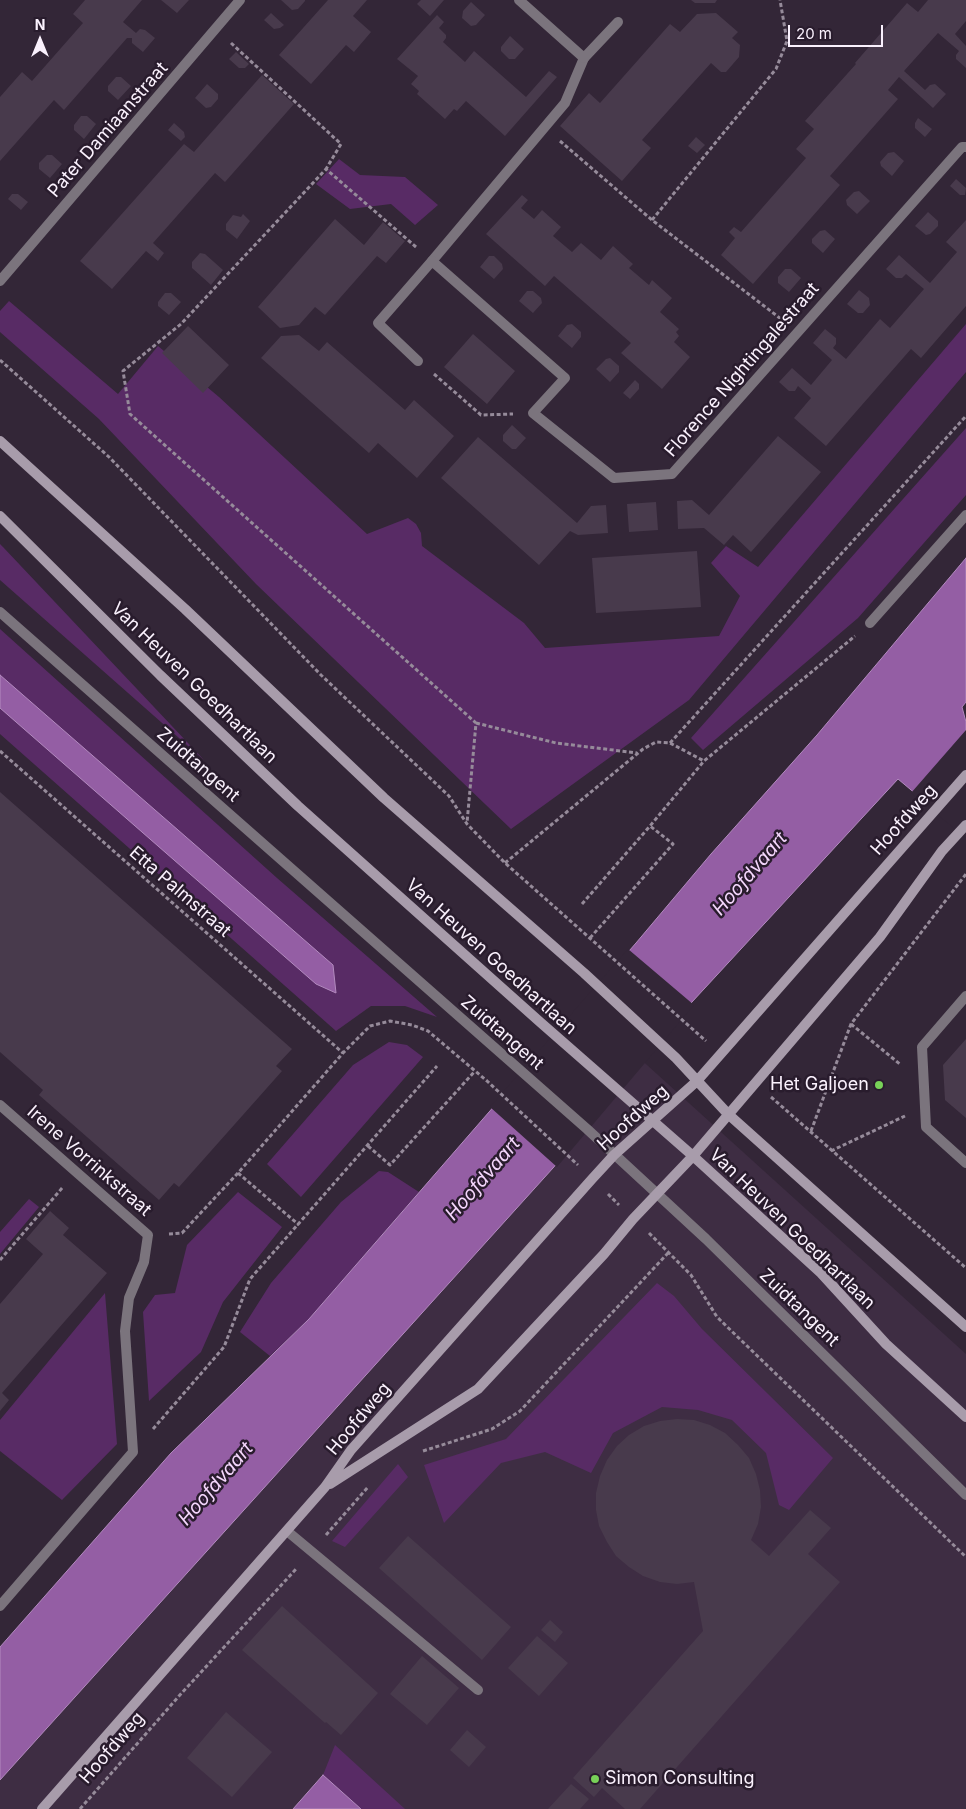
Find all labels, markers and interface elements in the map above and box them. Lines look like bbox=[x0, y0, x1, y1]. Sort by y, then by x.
north arrow bbox=[15, 15, 65, 65]
scale bar bbox=[791, 15, 886, 47]
text: N bbox=[35, 16, 45, 33]
text: 20 m bbox=[796, 24, 832, 43]
street label: Pater Damiaanstraat bbox=[43, 58, 173, 202]
street label: Florence Nightingalestraat bbox=[660, 278, 824, 462]
street label: Van Heuven Goedhartlaan bbox=[106, 598, 282, 768]
street label: Zuidtangent bbox=[152, 723, 244, 807]
street label: Hoofdweg bbox=[867, 780, 941, 860]
water label: Hoofdvaart bbox=[708, 828, 792, 920]
street label: Etta Palmstraat bbox=[125, 842, 235, 942]
street label: Van Heuven Goedhartlaan bbox=[401, 875, 581, 1039]
street label: Zuidtangent bbox=[456, 991, 548, 1075]
place label: Het Galjoen bbox=[770, 1074, 869, 1096]
marker: Het Galjoen bbox=[873, 1079, 885, 1091]
street label: Hoofdweg bbox=[593, 1081, 673, 1155]
street label: Irene Vorrinkstraat bbox=[22, 1101, 156, 1221]
water label: Hoofdvaart bbox=[441, 1133, 525, 1225]
street label: Van Heuven Goedhartlaan bbox=[704, 1144, 880, 1314]
street label: Zuidtangent bbox=[755, 1265, 843, 1351]
street label: Hoofdweg bbox=[322, 1378, 396, 1460]
water label: Hoofdvaart bbox=[174, 1438, 258, 1530]
street label: Hoofdweg bbox=[75, 1708, 149, 1788]
place label: Simon Consulting bbox=[605, 1768, 754, 1790]
marker: Simon Consulting bbox=[589, 1773, 601, 1785]

